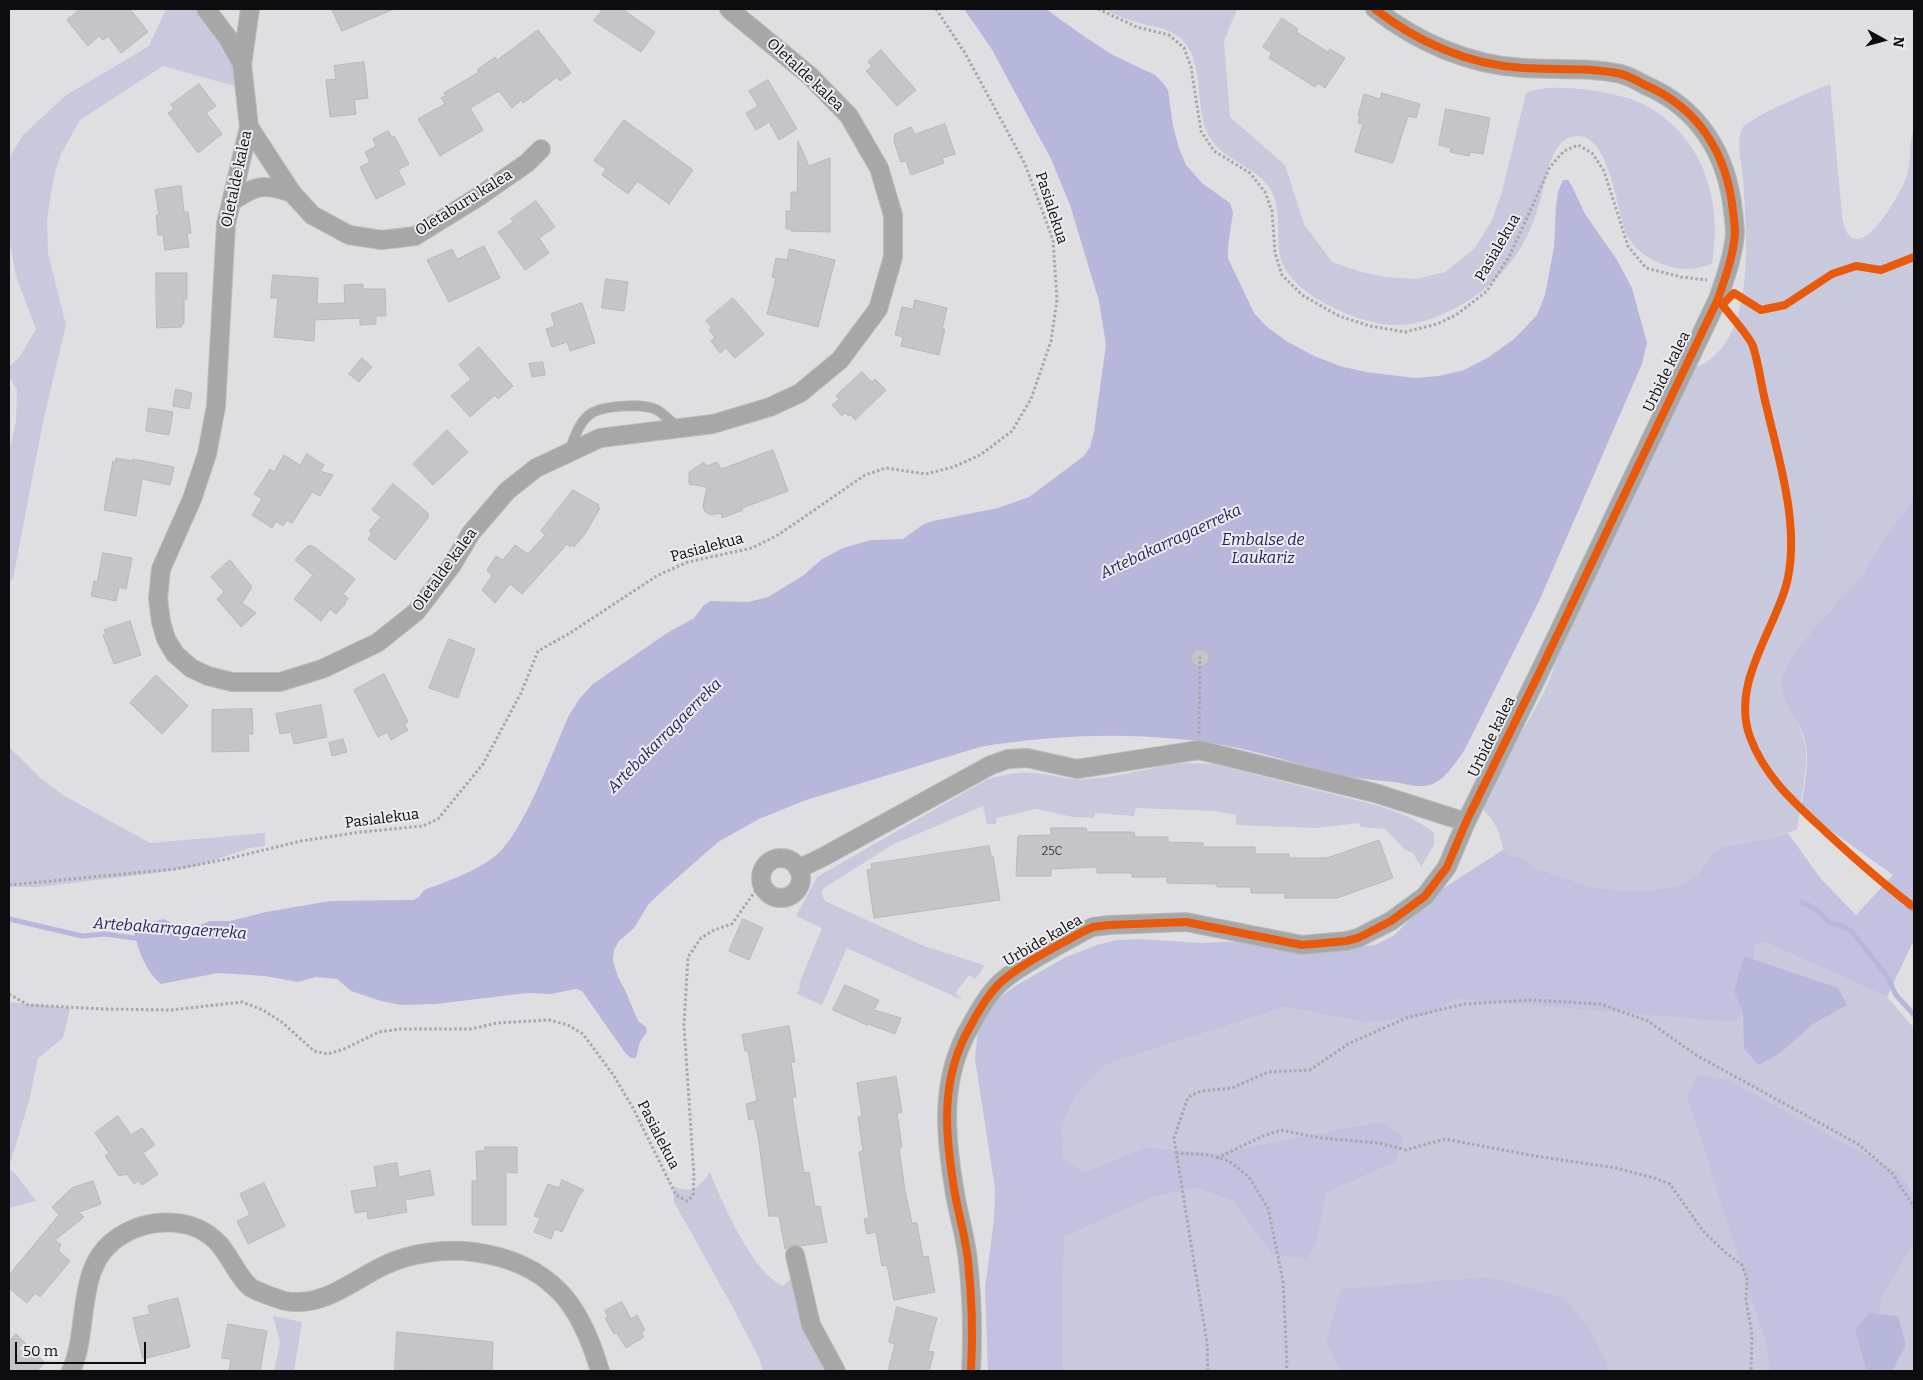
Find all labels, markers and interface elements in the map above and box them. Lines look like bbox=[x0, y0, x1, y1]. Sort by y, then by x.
north arrow bbox=[1858, 15, 1908, 65]
street label: Oletalde kalea bbox=[763, 35, 847, 115]
text: N bbox=[1889, 35, 1907, 48]
street label: Oletalde kalea bbox=[218, 129, 256, 229]
street label: Oletaburu kalea bbox=[412, 166, 516, 240]
street label: Pasialekua bbox=[1031, 170, 1071, 246]
street label: Pasialekua bbox=[1472, 211, 1524, 285]
street label: Urbide kalea bbox=[1640, 329, 1694, 415]
water label: Artebakarragaerreka bbox=[1097, 501, 1245, 583]
street label: Oletalde kalea bbox=[409, 525, 481, 615]
street label: Pasialekua bbox=[669, 530, 745, 566]
water label: Embalse de Laukariz bbox=[1221, 531, 1305, 569]
water label: Artebakarragaerreka bbox=[604, 675, 726, 797]
street label: Urbide kalea bbox=[1465, 694, 1519, 780]
street label: Pasialekua bbox=[344, 806, 420, 832]
house number: 25C bbox=[1042, 845, 1062, 859]
street label: Urbide kalea bbox=[1000, 911, 1086, 971]
water label: Artebakarragaerreka bbox=[93, 914, 247, 944]
street label: Pasialekua bbox=[633, 1098, 683, 1172]
scale bar bbox=[18, 1332, 149, 1364]
text: 50 m bbox=[23, 1342, 58, 1360]

